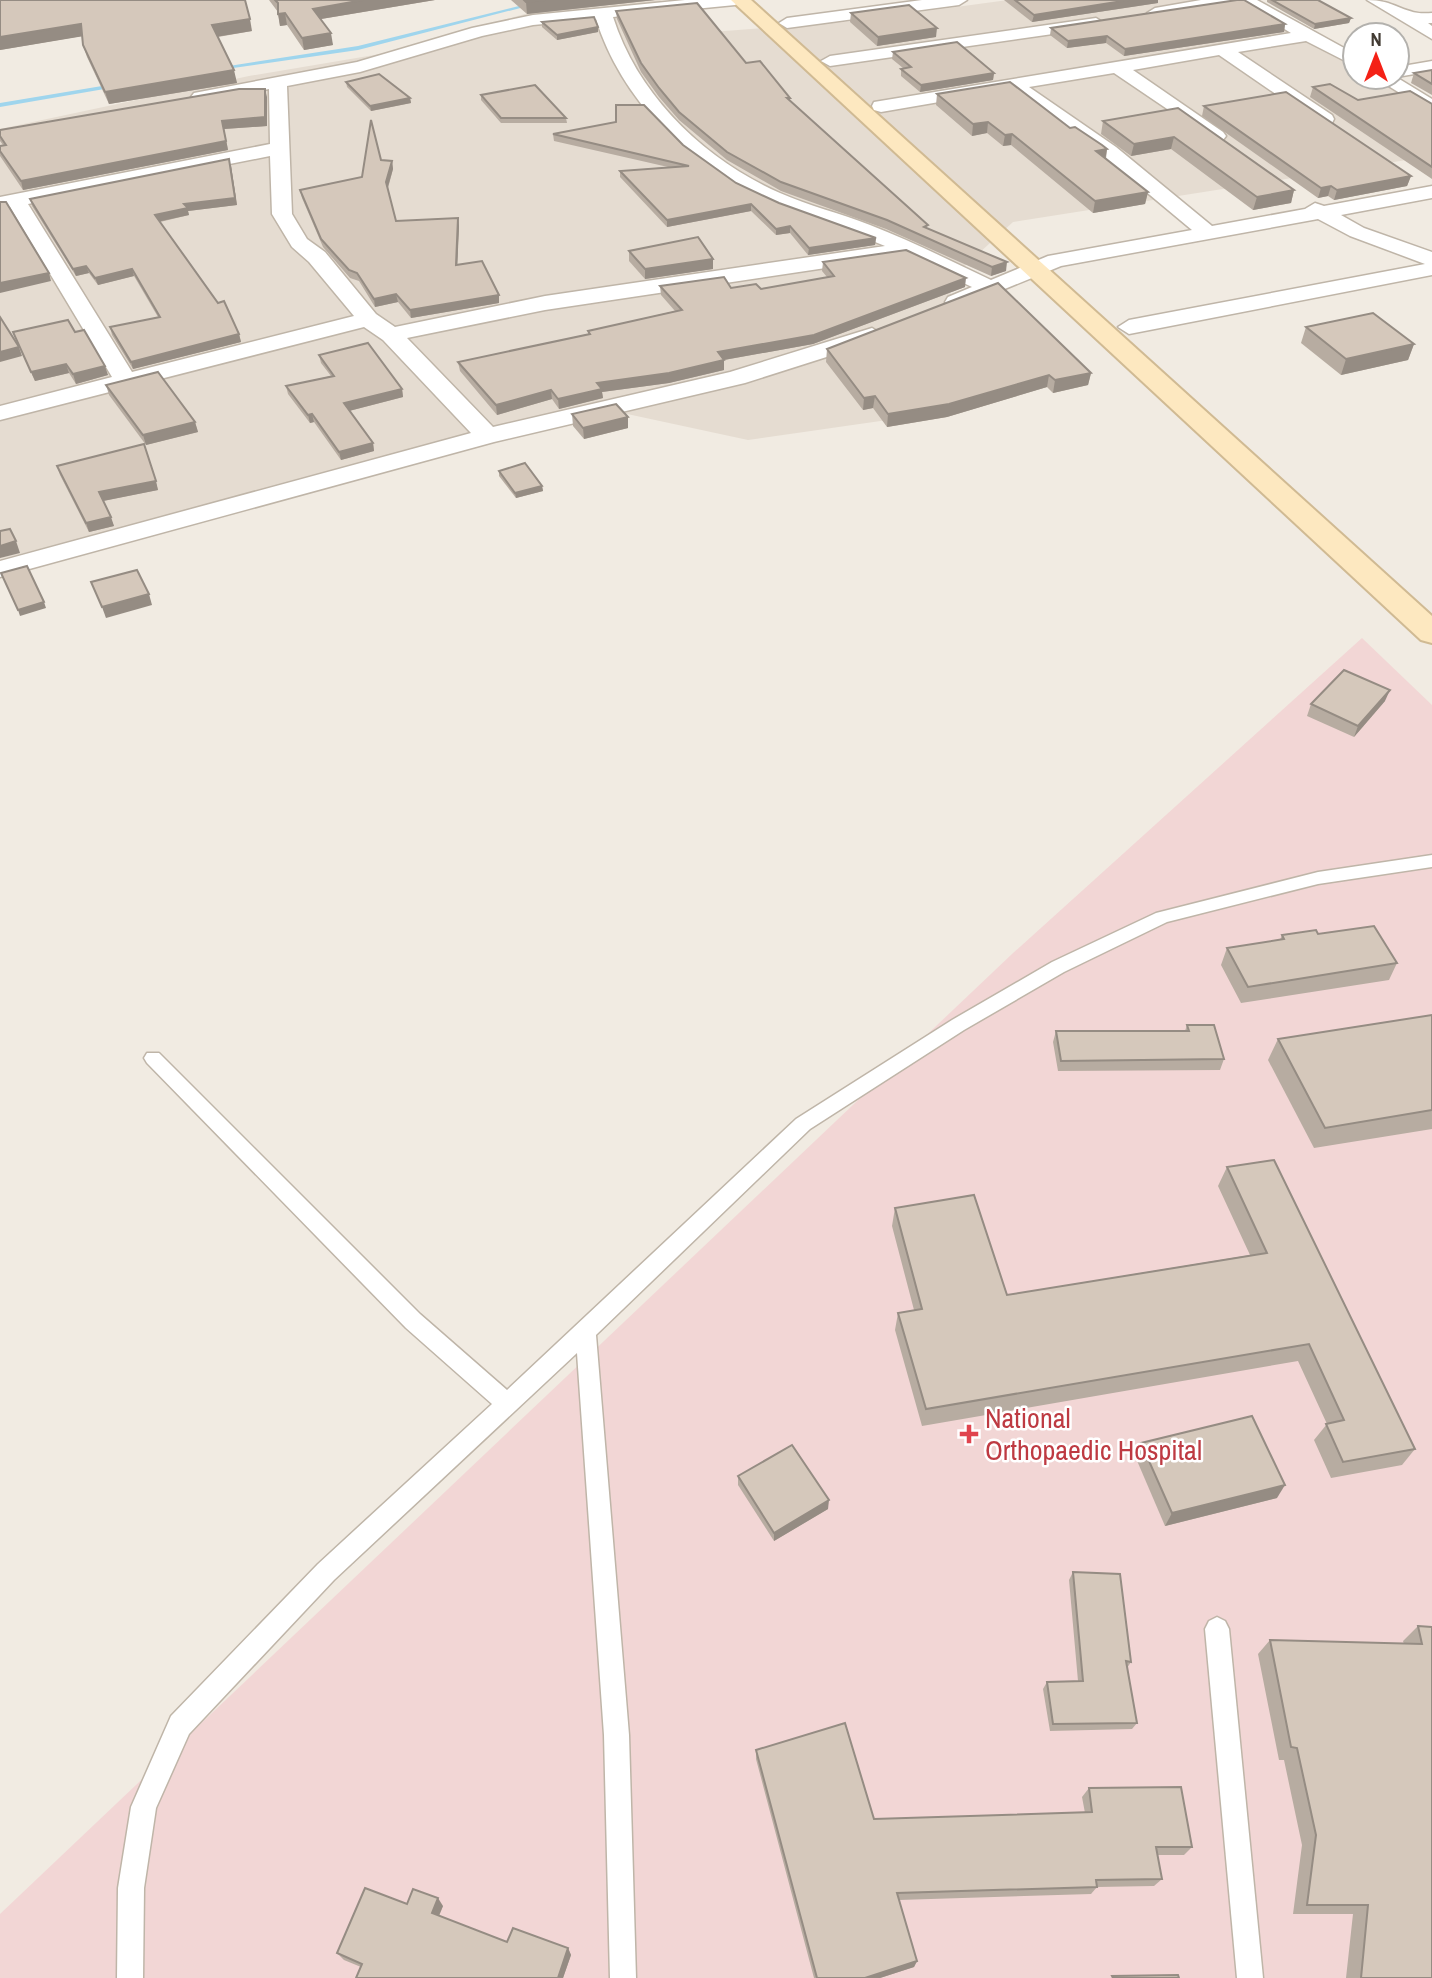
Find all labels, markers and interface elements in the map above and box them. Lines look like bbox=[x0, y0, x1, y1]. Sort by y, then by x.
north arrow bbox=[1341, 21, 1411, 91]
text: N bbox=[1370, 26, 1382, 52]
place label: National Orthopaedic Hospital bbox=[985, 1399, 1202, 1469]
marker: National Orthopaedic Hospital bbox=[959, 1424, 979, 1444]

